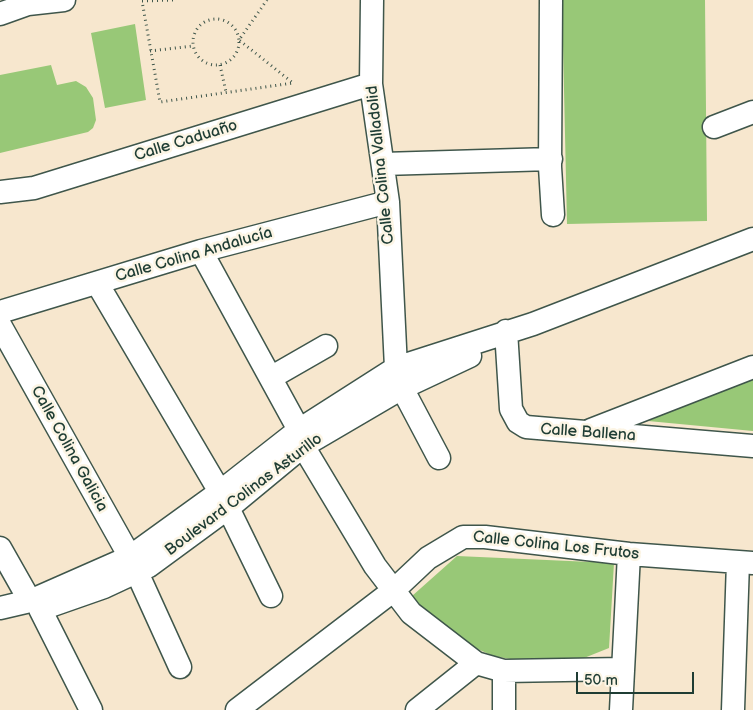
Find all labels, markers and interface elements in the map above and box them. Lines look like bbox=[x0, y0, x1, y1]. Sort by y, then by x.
street label: Calle Colina Valladolid bbox=[363, 84, 399, 246]
street label: Calle Caduaño bbox=[132, 116, 240, 166]
street label: Calle Colina Andalucía bbox=[113, 223, 275, 287]
street label: Calle Colina Galicia bbox=[26, 383, 112, 515]
street label: Calle Ballena bbox=[540, 420, 636, 446]
street label: Boulevard Colinas Asturillo bbox=[162, 430, 326, 560]
street label: Calle Colina Los Frutos bbox=[472, 528, 640, 564]
scale bar bbox=[578, 662, 696, 694]
text: 50 m bbox=[584, 671, 618, 690]

